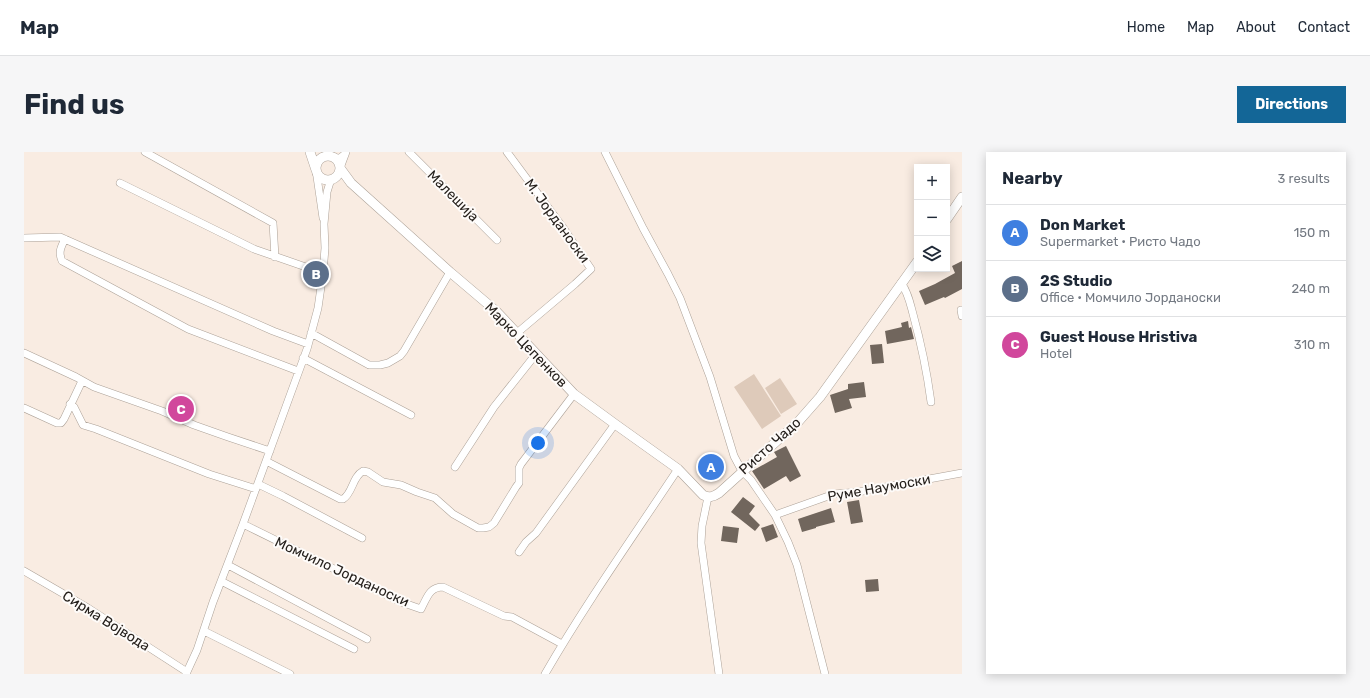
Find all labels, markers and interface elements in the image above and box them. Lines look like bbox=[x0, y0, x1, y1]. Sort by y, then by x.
text: Map bbox=[20, 16, 59, 39]
text: Home bbox=[1127, 19, 1165, 36]
text: Map bbox=[1187, 19, 1214, 36]
text: About bbox=[1236, 19, 1276, 36]
text: Contact bbox=[1298, 19, 1350, 36]
button: Directions bbox=[1237, 86, 1346, 123]
text: Find us bbox=[24, 88, 124, 121]
map controls bbox=[914, 164, 950, 272]
button: + bbox=[914, 164, 950, 200]
street label: Малешија bbox=[424, 167, 482, 225]
text: Nearby bbox=[1002, 168, 1063, 188]
text: 3 results bbox=[1278, 171, 1330, 186]
street label: М. Јорданоски bbox=[521, 176, 593, 266]
button: − bbox=[914, 200, 950, 236]
text: Don Market bbox=[1040, 216, 1125, 234]
text: A bbox=[1010, 225, 1020, 240]
text: 150 m bbox=[1294, 225, 1330, 240]
text: Supermarket · Ристо Чадо bbox=[1040, 234, 1201, 249]
button: layers bbox=[914, 236, 950, 272]
pin: B bbox=[303, 259, 329, 289]
text: 2S Studio bbox=[1040, 272, 1112, 290]
text: B bbox=[1010, 281, 1020, 296]
text: 240 m bbox=[1291, 281, 1330, 296]
text: Office · Момчило Јорданоски bbox=[1040, 290, 1221, 305]
street label: Марко Цепенков bbox=[481, 299, 571, 391]
text: Guest House Hristiva bbox=[1040, 328, 1197, 346]
text: C bbox=[1010, 337, 1020, 352]
text: 310 m bbox=[1294, 337, 1330, 352]
text: Hotel bbox=[1040, 346, 1072, 361]
pin: C bbox=[168, 394, 194, 424]
street label: Ристо Чадо bbox=[736, 414, 804, 478]
your location bbox=[528, 433, 548, 453]
pin: A bbox=[698, 452, 724, 482]
street label: Руме Наумоски bbox=[826, 471, 932, 505]
street label: Момчило Јорданоски bbox=[272, 533, 412, 611]
street label: Сирма Војвода bbox=[59, 587, 153, 655]

